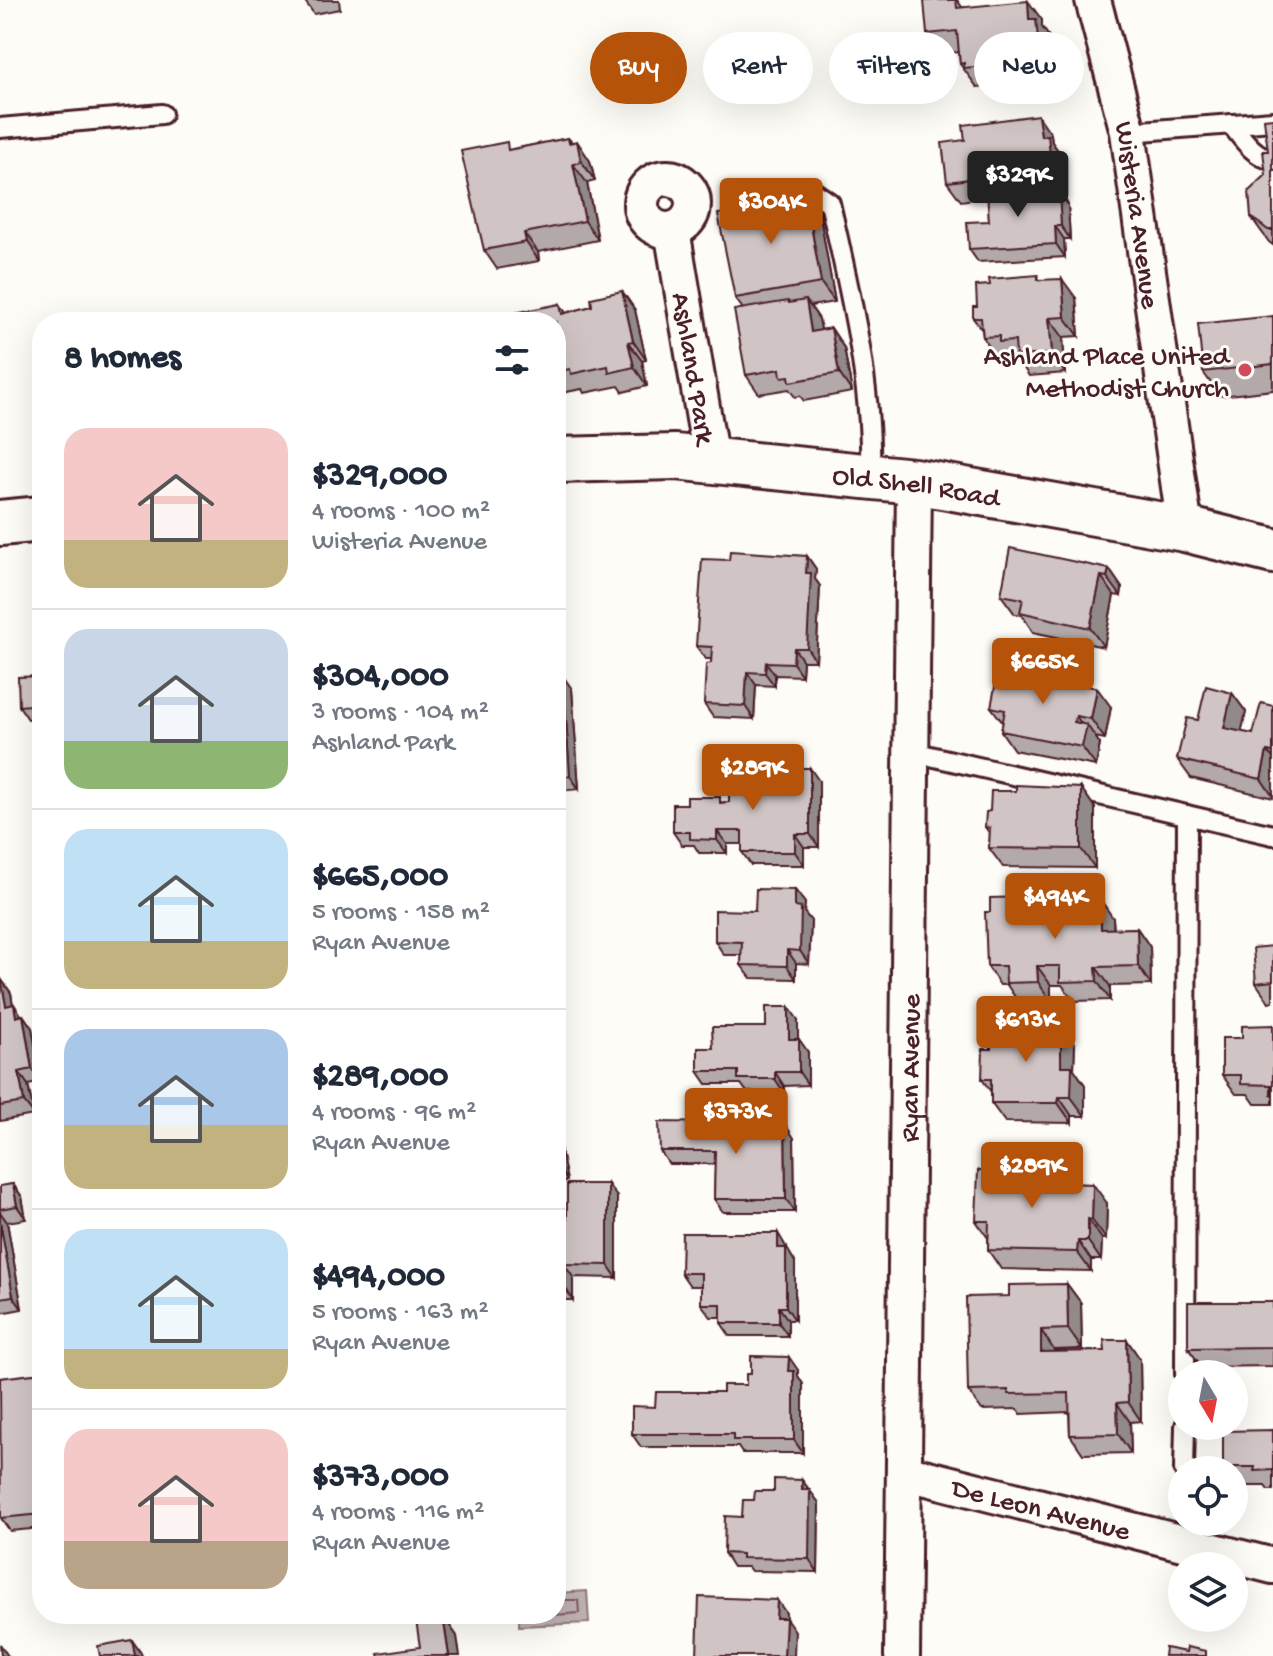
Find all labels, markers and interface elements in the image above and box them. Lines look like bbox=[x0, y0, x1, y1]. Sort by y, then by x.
chip: Buy bbox=[590, 32, 687, 104]
chip: Rent bbox=[703, 32, 813, 104]
chip: Filters bbox=[829, 32, 958, 104]
chip: New bbox=[974, 32, 1084, 104]
street label: Wisteria Avenue bbox=[1106, 120, 1165, 311]
pin: $329K bbox=[962, 151, 1074, 219]
text: $329K bbox=[985, 161, 1051, 192]
pin: $304K bbox=[715, 178, 827, 246]
text: $304K bbox=[738, 188, 804, 219]
street label: Ashland Park bbox=[662, 290, 720, 450]
icon: filters bbox=[490, 338, 534, 382]
text: 8 homes bbox=[64, 340, 181, 380]
place label: Ashland Place United Methodist Church bbox=[984, 342, 1232, 407]
marker: Ashland Place United Methodist Church bbox=[1236, 361, 1254, 379]
text: $329,000 bbox=[312, 457, 447, 497]
icon: home bbox=[128, 460, 224, 556]
street label: Old Shell Road bbox=[831, 461, 1004, 517]
text: 4 rooms · 100 m² bbox=[312, 497, 490, 528]
text: Wisteria Avenue bbox=[312, 528, 487, 559]
pin: $665K bbox=[987, 638, 1099, 706]
text: $665K bbox=[1010, 648, 1076, 679]
text: $304,000 bbox=[312, 658, 449, 698]
icon: home bbox=[128, 661, 224, 757]
text: 3 rooms · 104 m² bbox=[312, 698, 489, 729]
text: Ashland Park bbox=[312, 729, 454, 760]
pin: $289K bbox=[697, 744, 809, 812]
text: $289K bbox=[720, 754, 786, 785]
text: $665,000 bbox=[312, 858, 448, 898]
icon: home bbox=[128, 861, 224, 957]
pin: $494K bbox=[999, 873, 1111, 941]
text: $494K bbox=[1023, 883, 1087, 914]
text: 5 rooms · 158 m² bbox=[312, 898, 490, 929]
text: Ryan Avenue bbox=[312, 929, 450, 960]
street label: Ryan Avenue bbox=[895, 993, 930, 1142]
pin: $613K bbox=[970, 996, 1082, 1064]
text: $613K bbox=[994, 1006, 1058, 1037]
text: $289,000 bbox=[312, 1058, 448, 1098]
icon: home bbox=[128, 1061, 224, 1157]
pin: $373K bbox=[680, 1088, 792, 1156]
text: 4 rooms · 96 m² bbox=[312, 1098, 476, 1129]
text: $373K bbox=[703, 1098, 769, 1129]
text: Ryan Avenue bbox=[312, 1129, 450, 1160]
pin: $289K bbox=[976, 1142, 1088, 1210]
text: $289K bbox=[999, 1152, 1065, 1183]
text: $494,000 bbox=[312, 1258, 445, 1298]
icon: home bbox=[128, 1261, 224, 1357]
text: 5 rooms · 163 m² bbox=[312, 1298, 489, 1329]
text: Ryan Avenue bbox=[312, 1329, 450, 1360]
north arrow bbox=[1168, 1360, 1248, 1440]
map controls bbox=[1168, 1360, 1248, 1632]
button: locate bbox=[1168, 1456, 1248, 1536]
text: $373,000 bbox=[312, 1458, 449, 1498]
icon: home bbox=[128, 1461, 224, 1557]
street label: De Leon Avenue bbox=[946, 1472, 1134, 1550]
text: 4 rooms · 116 m² bbox=[312, 1498, 484, 1529]
text: Ryan Avenue bbox=[312, 1529, 450, 1560]
button: layers bbox=[1168, 1552, 1248, 1632]

